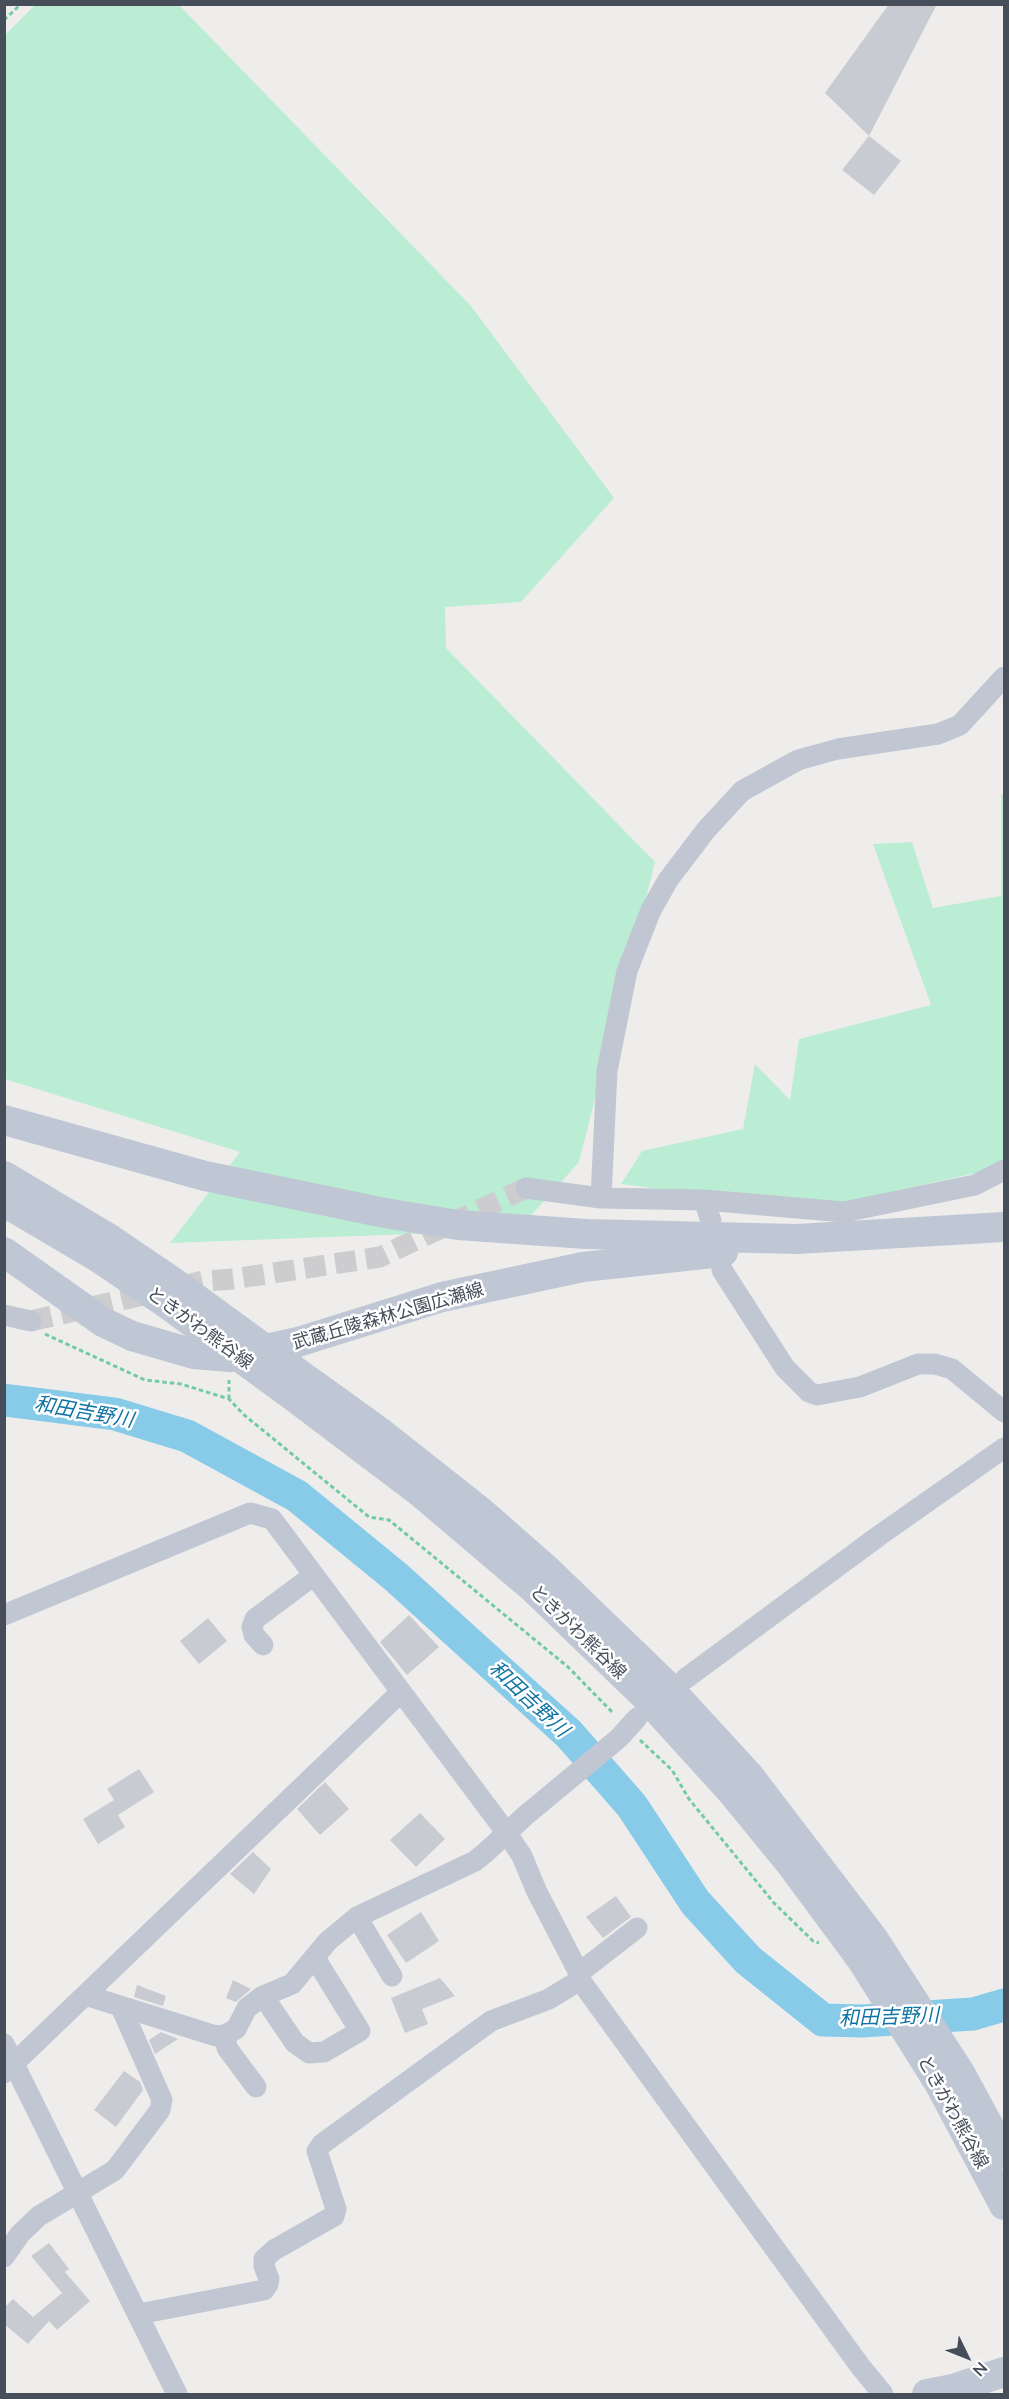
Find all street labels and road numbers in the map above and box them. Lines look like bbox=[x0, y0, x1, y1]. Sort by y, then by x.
street label: 武蔵丘陵森林公園広瀬線 bbox=[290, 1278, 486, 1354]
street label: ときがわ熊谷線 bbox=[143, 1282, 257, 1374]
street label: ときがわ熊谷線 bbox=[525, 1580, 631, 1684]
street label: ときがわ熊谷線 bbox=[913, 2052, 993, 2172]

